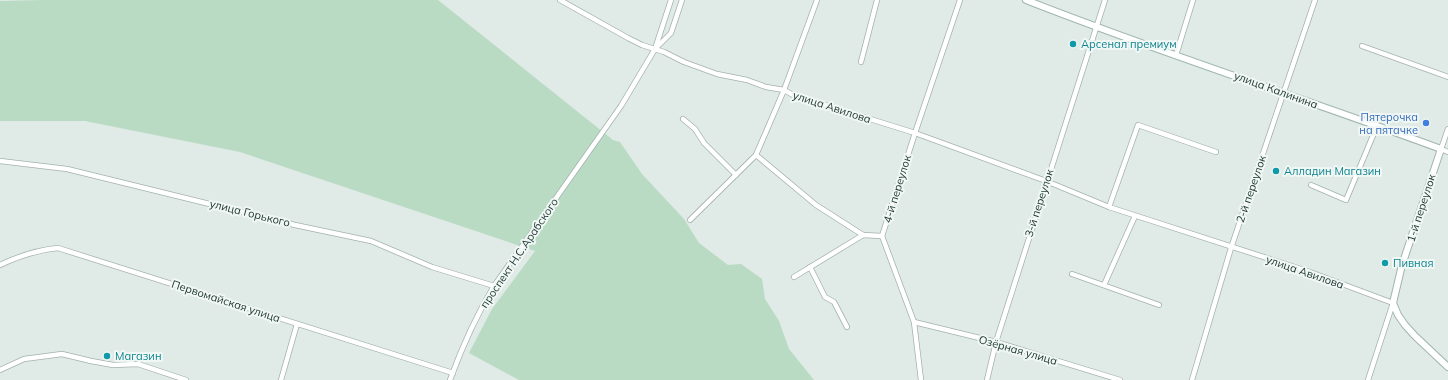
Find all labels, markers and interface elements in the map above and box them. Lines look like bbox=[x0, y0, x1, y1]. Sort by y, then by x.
place label: Арсенал премиум bbox=[1081, 37, 1177, 51]
marker: Арсенал премиум bbox=[1068, 39, 1078, 49]
street label: улица Калинина bbox=[1232, 68, 1320, 112]
street label: улица Авилова bbox=[791, 88, 873, 126]
place label: Пятерочка на пятачке bbox=[1359, 110, 1418, 137]
marker: Пятерочка на пятачке bbox=[1421, 118, 1431, 128]
street label: 4-й переулок bbox=[880, 153, 914, 225]
street label: 2-й переулок bbox=[1233, 153, 1269, 225]
place label: Алладин Магазин bbox=[1284, 164, 1381, 178]
marker: Алладин Магазин bbox=[1271, 166, 1281, 176]
street label: 3-й переулок bbox=[1021, 167, 1057, 239]
street label: 1-й переулок bbox=[1403, 172, 1439, 244]
street label: проспект Н.С.Арабского bbox=[477, 195, 561, 311]
street label: улица Горького bbox=[208, 196, 292, 230]
street label: улица Авилова bbox=[1264, 252, 1346, 292]
place label: Пивная bbox=[1393, 256, 1433, 270]
marker: Пивная bbox=[1380, 258, 1390, 268]
street label: Первомайская улица bbox=[170, 277, 282, 325]
street label: Озёрная улица bbox=[977, 332, 1059, 368]
place label: Магазин bbox=[115, 349, 161, 363]
marker: Магазин bbox=[102, 351, 112, 361]

